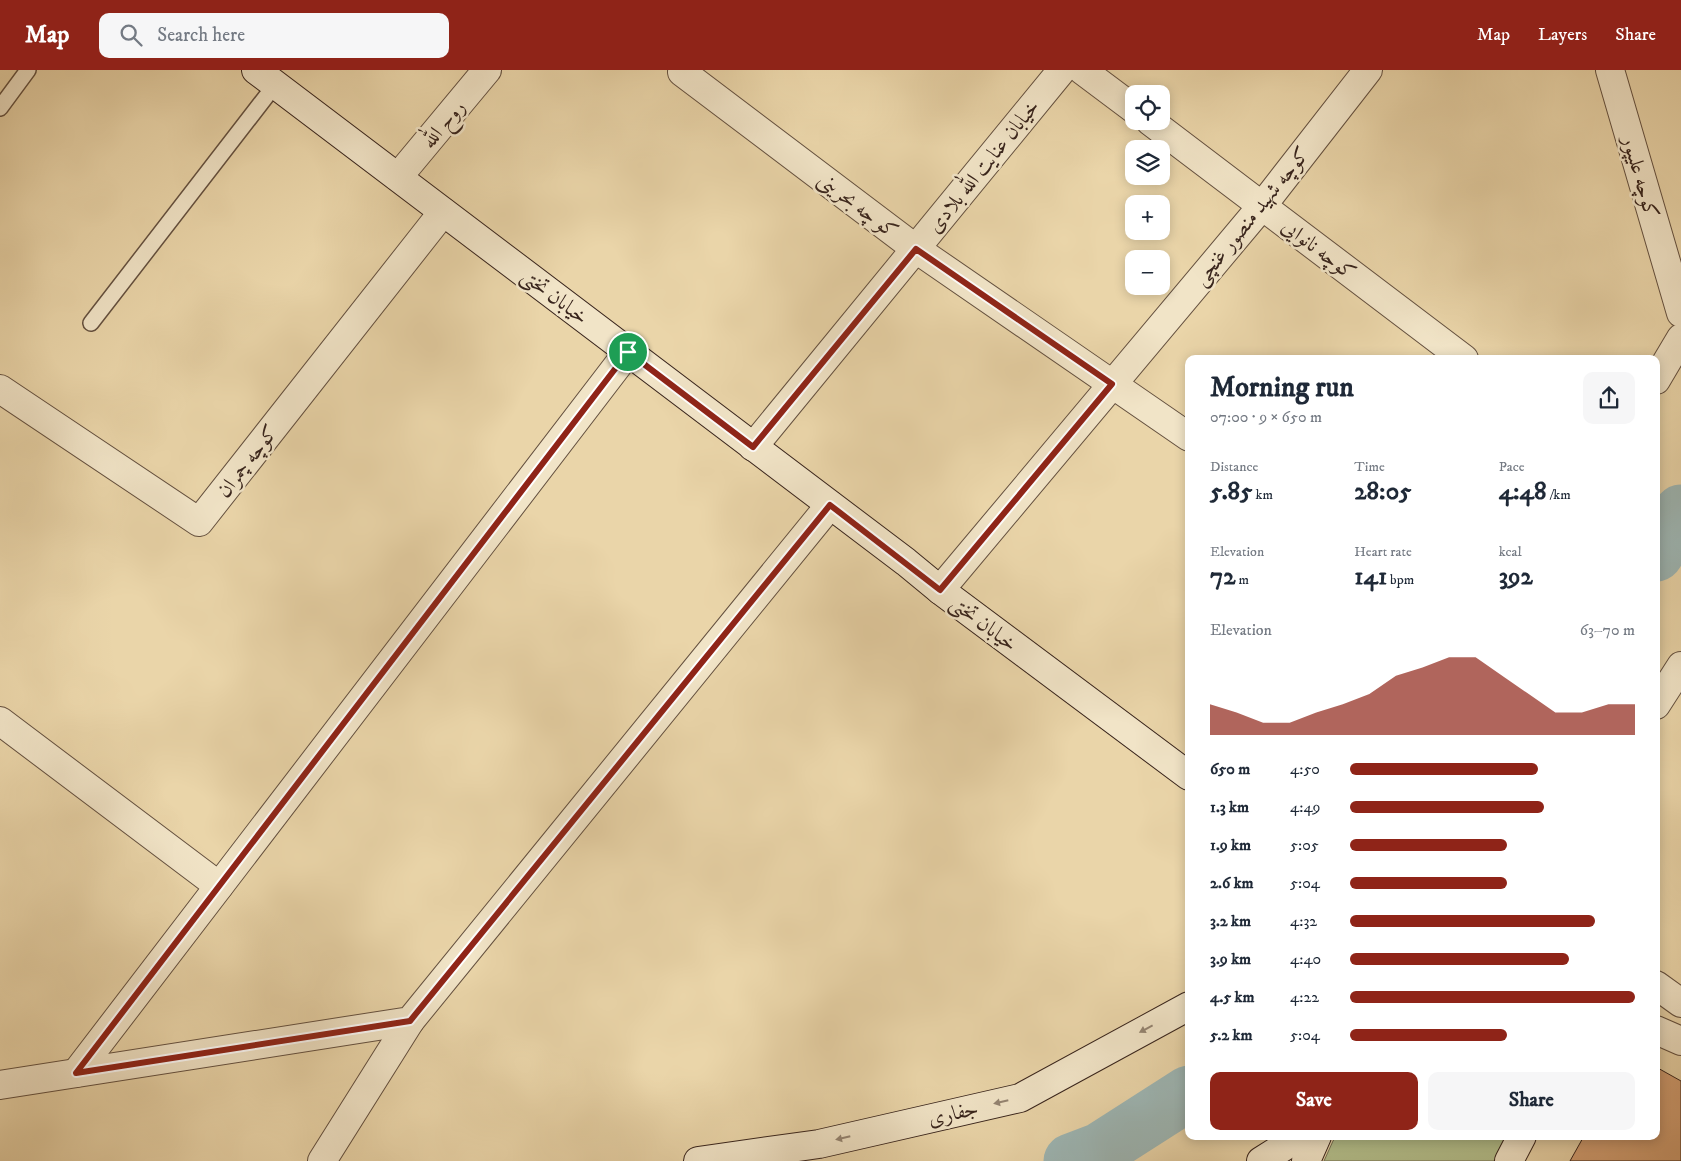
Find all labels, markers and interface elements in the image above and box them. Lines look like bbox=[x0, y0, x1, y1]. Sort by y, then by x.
search box bbox=[99, 13, 449, 58]
text: Map bbox=[25, 20, 69, 50]
icon: search bbox=[117, 21, 145, 49]
text: Search here bbox=[157, 24, 245, 47]
text: Map bbox=[1477, 24, 1510, 46]
text: Layers bbox=[1538, 24, 1587, 46]
text: Share bbox=[1615, 24, 1656, 46]
map controls bbox=[1125, 85, 1170, 295]
button: locate bbox=[1125, 85, 1170, 130]
street label: خیابان عنایت الله بلادی bbox=[918, 91, 1046, 239]
street label: روح الله bbox=[412, 92, 475, 157]
street label: کوچه علیپور bbox=[1615, 131, 1664, 221]
button: layers bbox=[1125, 140, 1170, 185]
street label: کوچه شهید منصور غنچی bbox=[1188, 142, 1316, 291]
street label: کو چه بحرینی bbox=[812, 167, 903, 245]
button: + bbox=[1125, 195, 1170, 240]
street label: کوچه نانوایی bbox=[1276, 213, 1361, 286]
button: − bbox=[1125, 250, 1170, 295]
street label: خیابان تختی bbox=[515, 263, 593, 331]
pin bbox=[607, 331, 649, 373]
icon: arrive bbox=[614, 338, 642, 366]
text: Morning run bbox=[1210, 370, 1354, 405]
button: share bbox=[1583, 372, 1635, 424]
text: 07:00 · 9 × 650 m bbox=[1210, 407, 1322, 427]
street label: کوچه چمران bbox=[211, 420, 284, 503]
text: Distance bbox=[1210, 458, 1258, 476]
text: Time bbox=[1354, 458, 1385, 476]
text: Pace bbox=[1499, 458, 1525, 476]
text: 5.85 bbox=[1210, 476, 1253, 507]
text: 28:05 bbox=[1354, 476, 1412, 507]
text: 4:48 bbox=[1499, 476, 1546, 507]
text: km bbox=[1253, 486, 1273, 504]
text: /km bbox=[1546, 486, 1571, 504]
text: Elevation bbox=[1210, 543, 1264, 561]
text: Heart rate bbox=[1354, 543, 1412, 561]
text: kcal bbox=[1499, 543, 1522, 561]
text: 72 bbox=[1210, 561, 1235, 592]
text: 141 bbox=[1354, 561, 1387, 592]
text: 392 bbox=[1499, 561, 1533, 592]
text: m bbox=[1235, 571, 1249, 589]
text: bpm bbox=[1387, 571, 1414, 589]
street label: خیابان تختی bbox=[944, 590, 1022, 658]
text: Elevation bbox=[1210, 620, 1272, 640]
text: 63–70 m bbox=[1580, 620, 1635, 640]
text: 650 m bbox=[1210, 759, 1250, 779]
text: 4:50 bbox=[1290, 759, 1320, 779]
text: 1.3 km bbox=[1210, 797, 1249, 817]
text: 4:49 bbox=[1290, 797, 1321, 817]
text: 1.9 km bbox=[1210, 835, 1251, 855]
text: 5:05 bbox=[1290, 835, 1319, 855]
text: 2.6 km bbox=[1210, 873, 1254, 893]
text: 5:04 bbox=[1290, 873, 1320, 893]
text: 3.2 km bbox=[1210, 911, 1251, 931]
text: 4:32 bbox=[1290, 911, 1317, 931]
text: 3.9 km bbox=[1210, 949, 1251, 969]
text: 4:40 bbox=[1290, 949, 1321, 969]
text: 4.5 km bbox=[1210, 987, 1255, 1007]
text: 4:22 bbox=[1290, 987, 1319, 1007]
one-way arrow bbox=[1139, 1025, 1153, 1033]
text: 5.2 km bbox=[1210, 1025, 1253, 1045]
text: 5:04 bbox=[1290, 1025, 1320, 1045]
button: Save bbox=[1210, 1072, 1418, 1130]
button: Share bbox=[1428, 1072, 1635, 1130]
street label: جفاری bbox=[925, 1096, 981, 1132]
one-way arrow bbox=[994, 1098, 1009, 1106]
one-way arrow bbox=[835, 1134, 850, 1142]

